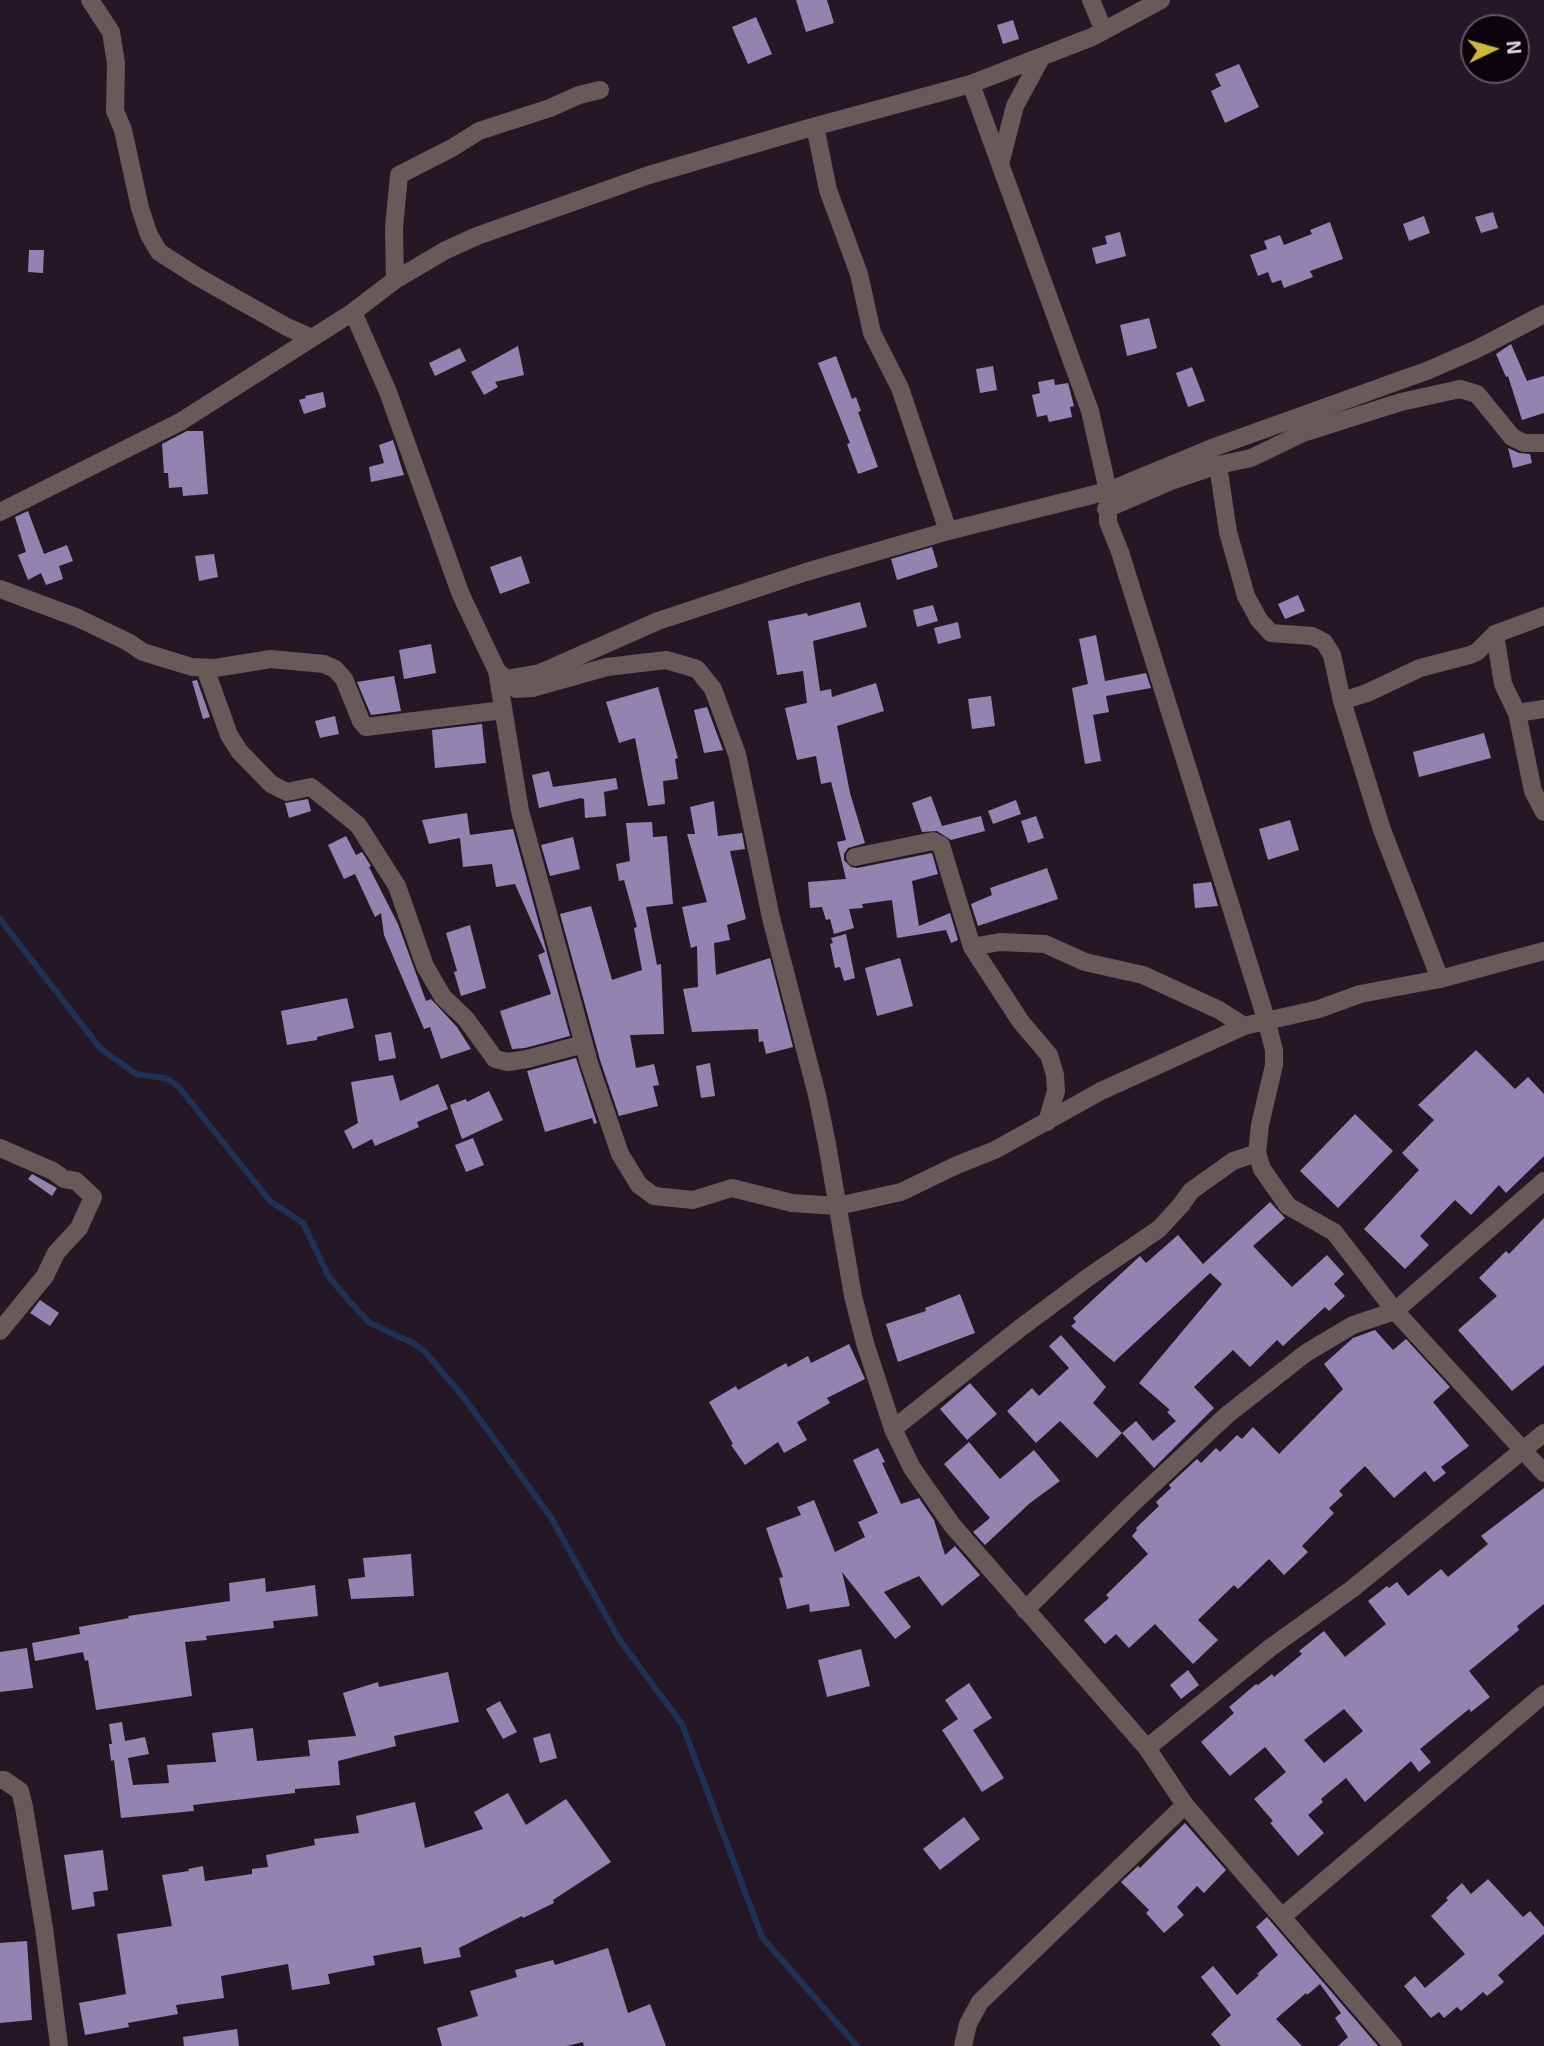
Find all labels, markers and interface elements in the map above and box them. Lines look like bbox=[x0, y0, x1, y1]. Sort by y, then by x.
north arrow bbox=[1460, 14, 1530, 84]
text: N bbox=[1502, 39, 1526, 55]

